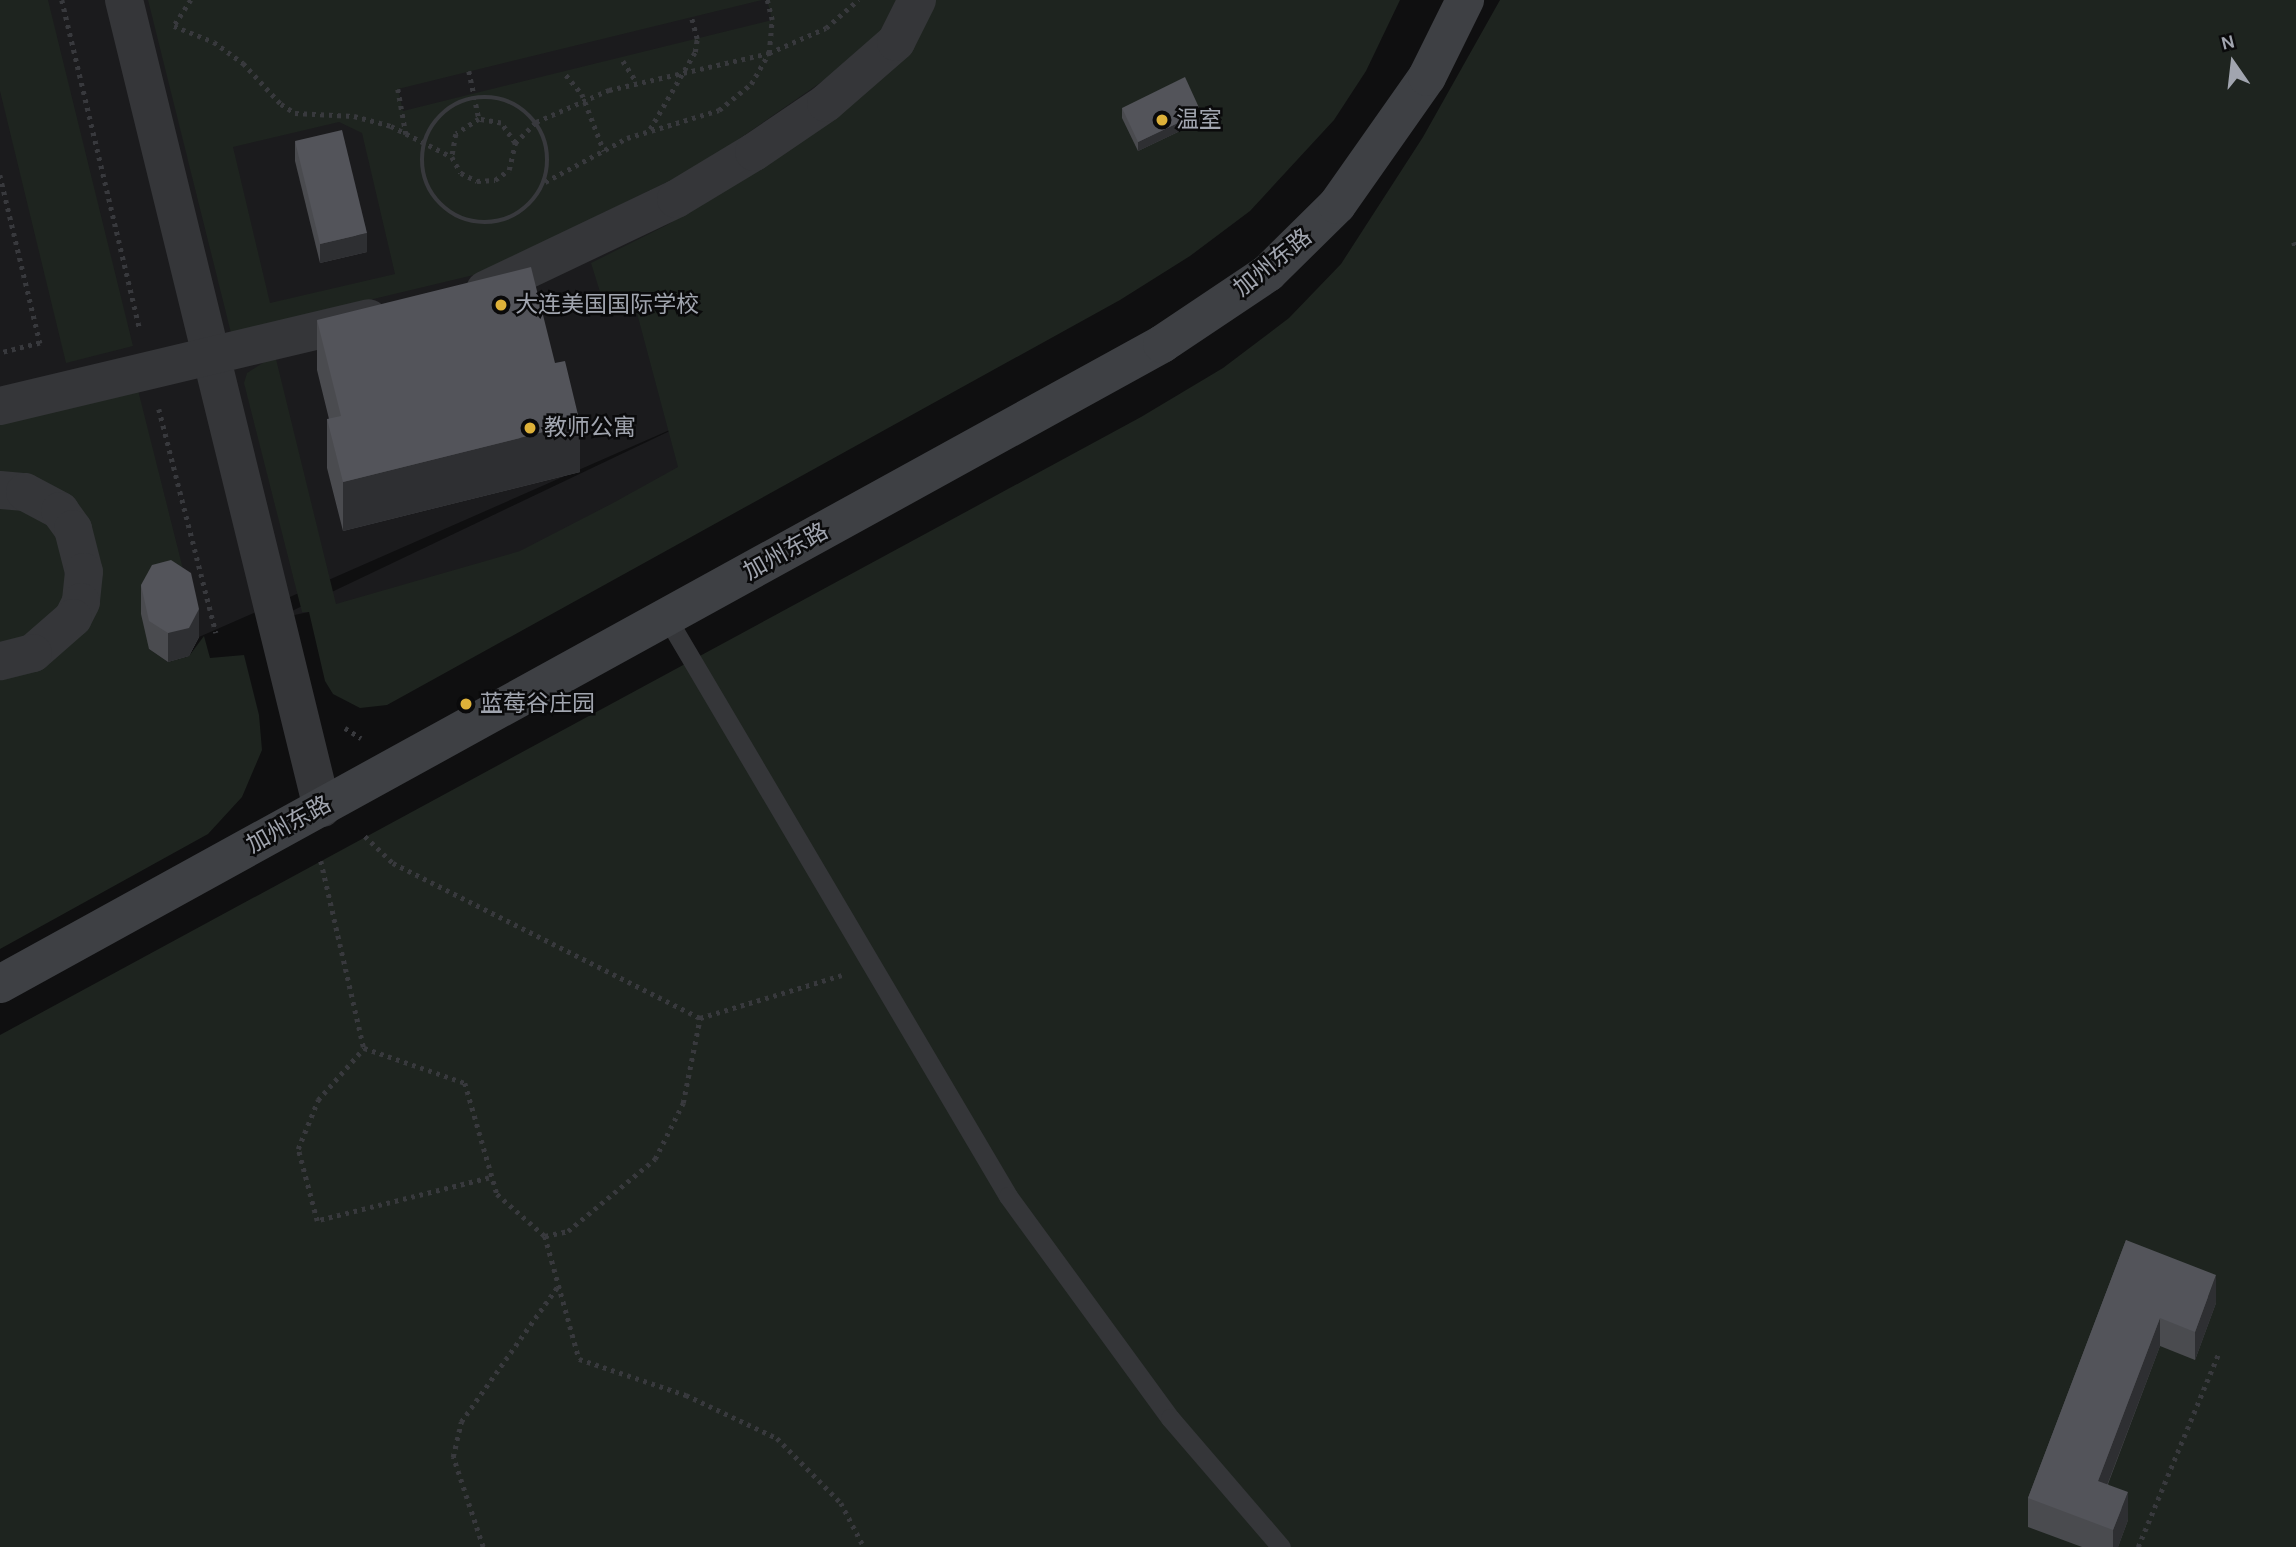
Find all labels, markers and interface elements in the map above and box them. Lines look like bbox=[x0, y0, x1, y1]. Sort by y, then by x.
north arrow bbox=[2198, 28, 2268, 98]
text: N bbox=[2219, 30, 2237, 55]
place label: 温室 bbox=[1176, 106, 1222, 134]
marker: 温室 bbox=[1154, 112, 1170, 128]
street label: 加州东路 bbox=[1229, 223, 1317, 303]
place label: 大连美国国际学校 bbox=[515, 291, 699, 319]
marker: 大连美国国际学校 bbox=[493, 297, 509, 313]
place label: 教师公寓 bbox=[544, 414, 636, 442]
marker: 教师公寓 bbox=[522, 420, 538, 436]
street label: 加州东路 bbox=[739, 518, 833, 586]
place label: 蓝莓谷庄园 bbox=[480, 690, 595, 718]
marker: 蓝莓谷庄园 bbox=[458, 696, 474, 712]
street label: 加州东路 bbox=[242, 791, 336, 859]

